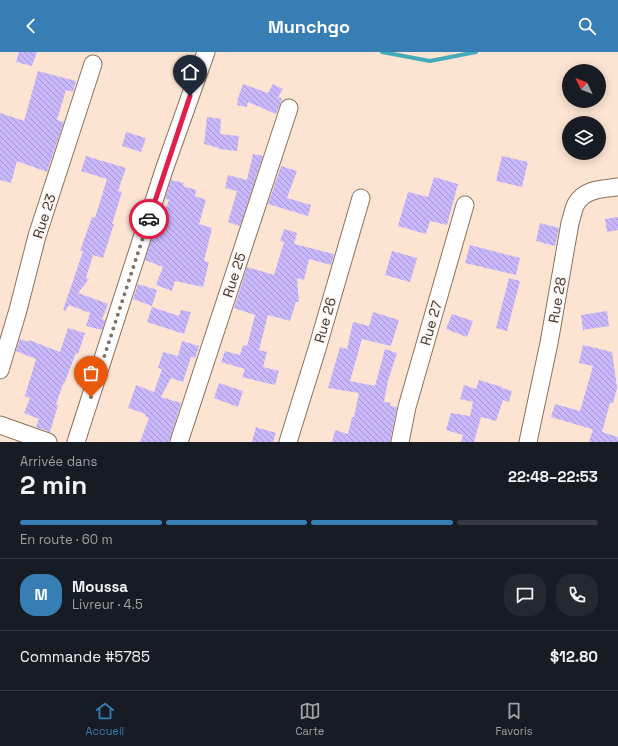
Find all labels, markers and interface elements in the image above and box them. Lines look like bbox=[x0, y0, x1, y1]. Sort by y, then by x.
icon: back bbox=[20, 15, 42, 37]
text: Munchgo bbox=[268, 15, 350, 38]
icon: search bbox=[576, 15, 598, 37]
pin bbox=[173, 55, 207, 96]
icon: home bbox=[179, 61, 201, 83]
north arrow bbox=[562, 64, 606, 108]
map controls bbox=[562, 64, 606, 160]
button: layers bbox=[562, 116, 606, 160]
street label: Rue 23 bbox=[28, 191, 60, 241]
courier bbox=[129, 199, 169, 239]
icon: car bbox=[138, 208, 160, 230]
street label: Rue 25 bbox=[218, 250, 250, 300]
street label: Rue 28 bbox=[544, 275, 570, 324]
street label: Rue 26 bbox=[310, 295, 340, 345]
street label: Rue 27 bbox=[416, 299, 446, 347]
pin bbox=[74, 356, 108, 397]
icon: bag bbox=[80, 362, 102, 384]
text: Arrivée dans bbox=[20, 453, 97, 470]
text: 22:48–22:53 bbox=[508, 467, 598, 486]
text: 2 min bbox=[20, 468, 87, 502]
text: En route · 60 m bbox=[20, 531, 113, 548]
button: chat bbox=[504, 574, 546, 616]
button: phone bbox=[556, 574, 598, 616]
text: Moussa bbox=[72, 577, 128, 596]
text: M bbox=[34, 585, 48, 604]
text: Livreur · 4.5 bbox=[72, 596, 143, 613]
text: Commande #5785 bbox=[20, 647, 150, 666]
text: $12.80 bbox=[550, 647, 598, 666]
tab: Accueil bbox=[86, 700, 124, 738]
tab: Carte bbox=[295, 700, 324, 738]
tab: Favoris bbox=[495, 700, 532, 738]

